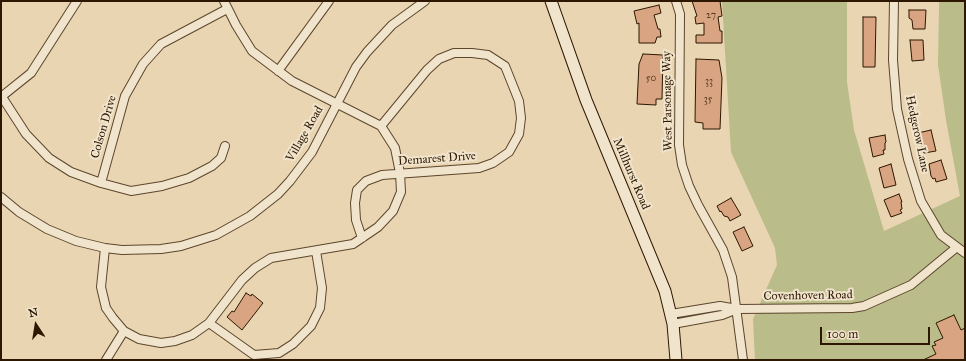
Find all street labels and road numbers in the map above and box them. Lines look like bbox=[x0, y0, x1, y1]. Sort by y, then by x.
street label: West Parsonage Way bbox=[660, 51, 676, 151]
street label: Colson Drive bbox=[88, 94, 120, 160]
street label: Hedgerow Lane bbox=[902, 94, 932, 174]
street label: Village Road bbox=[283, 104, 327, 164]
street label: Millhurst Road bbox=[609, 136, 653, 212]
street label: Demarest Drive bbox=[398, 149, 476, 169]
street label: Covenhoven Road bbox=[763, 288, 853, 304]

